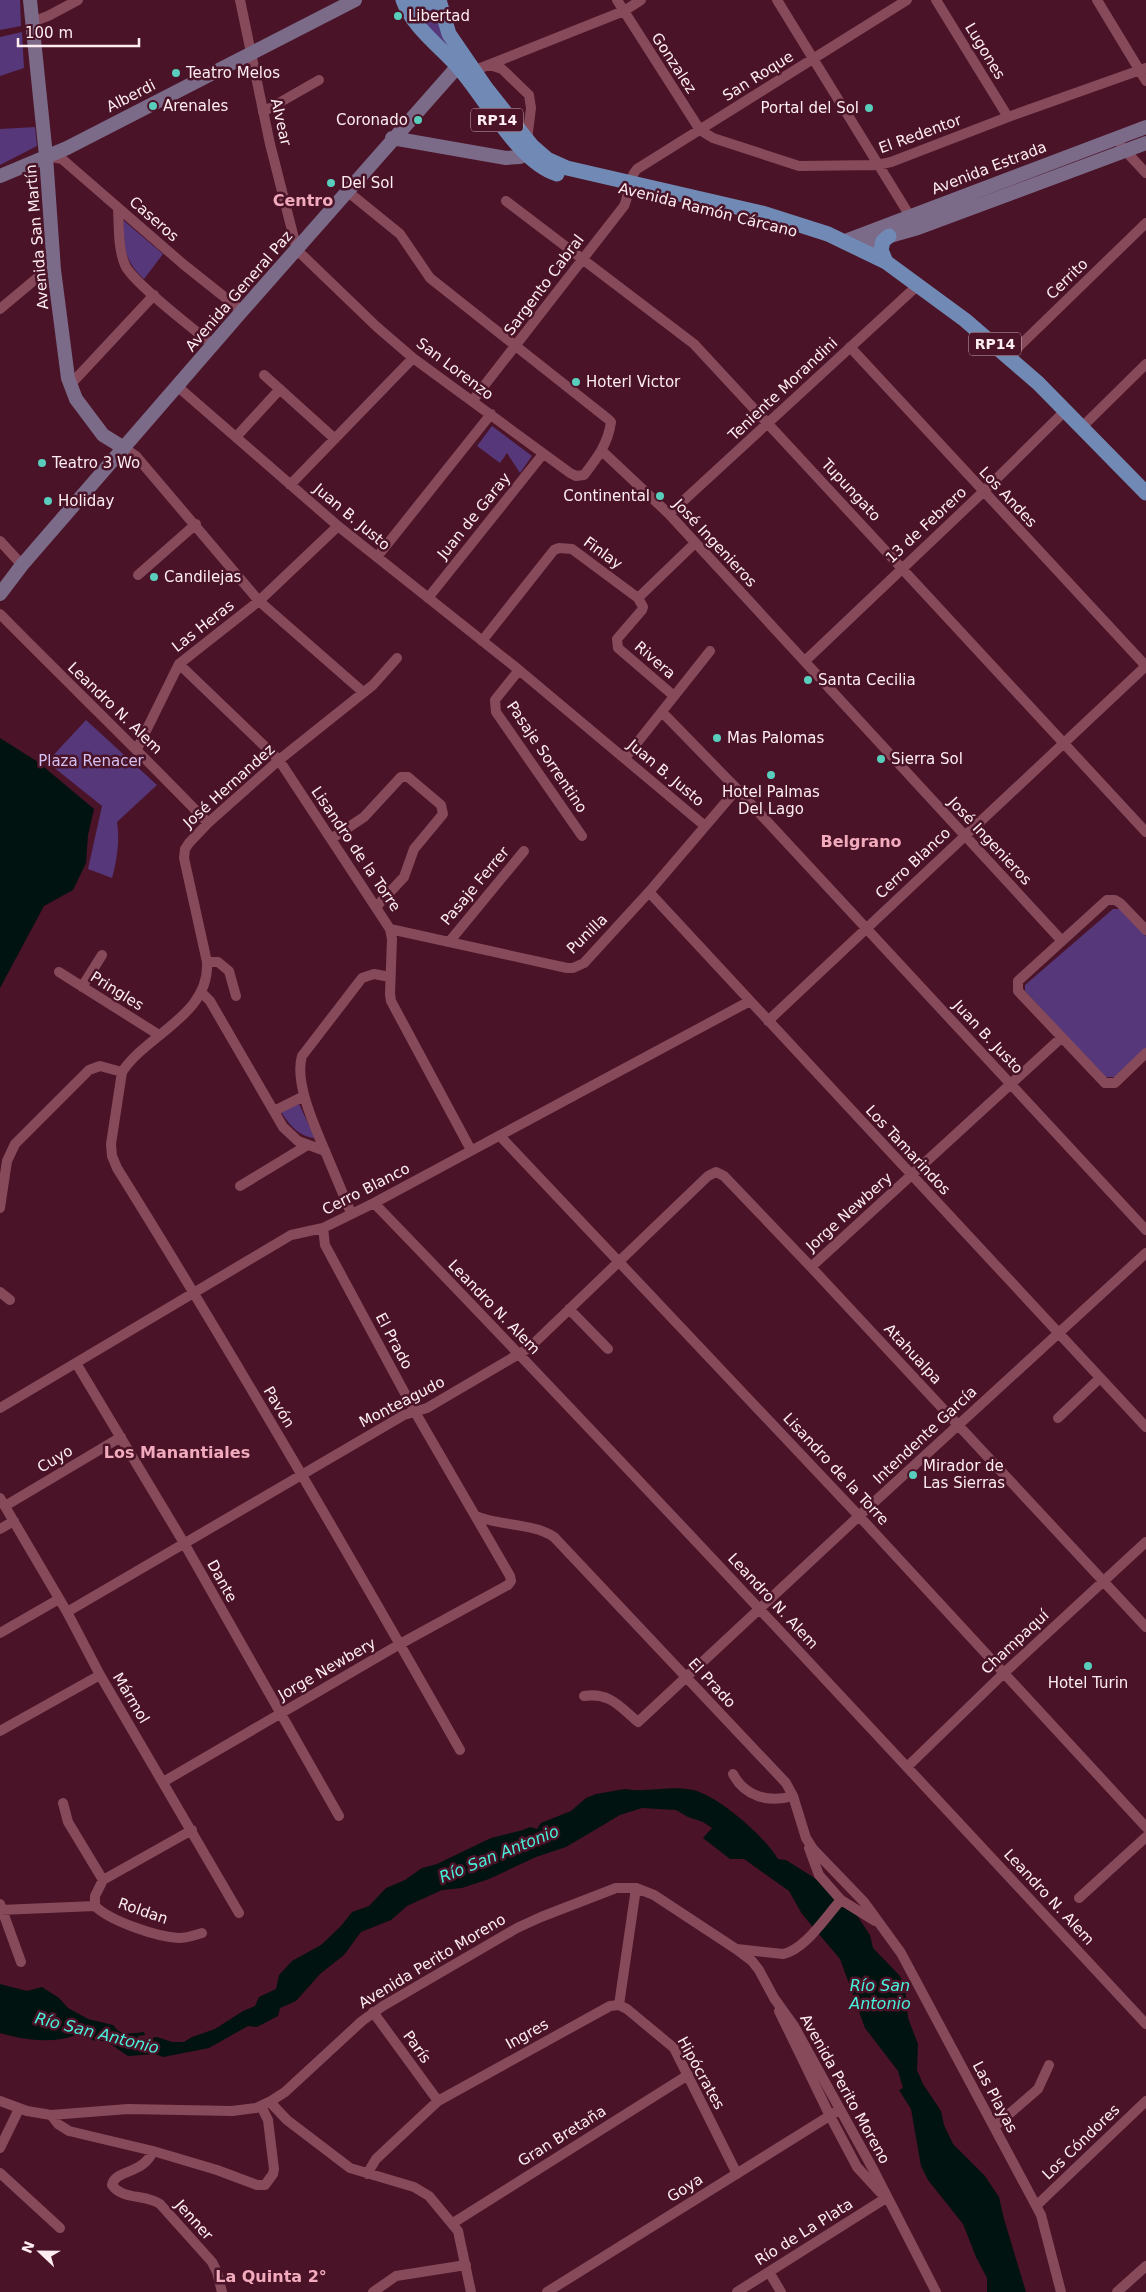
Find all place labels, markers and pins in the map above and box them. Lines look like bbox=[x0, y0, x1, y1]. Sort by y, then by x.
place label: Libertad bbox=[408, 7, 470, 25]
marker: Libertad bbox=[392, 10, 404, 22]
place label: Teatro Melos bbox=[185, 64, 280, 82]
marker: Teatro Melos bbox=[170, 67, 182, 79]
place label: Arenales bbox=[163, 97, 228, 115]
place label: Portal del Sol bbox=[761, 99, 859, 117]
marker: Arenales bbox=[147, 100, 159, 112]
marker: Portal del Sol bbox=[863, 102, 875, 114]
place label: Coronado bbox=[336, 111, 408, 129]
marker: Coronado bbox=[412, 114, 424, 126]
place label: Del Sol bbox=[341, 174, 394, 192]
marker: Del Sol bbox=[325, 177, 337, 189]
place label: Hoterl Victor bbox=[586, 373, 681, 391]
marker: Hoterl Victor bbox=[570, 376, 582, 388]
place label: Teatro 3 Wo bbox=[51, 454, 140, 472]
marker: Teatro 3 Wo bbox=[36, 457, 48, 469]
place label: Continental bbox=[563, 487, 650, 505]
marker: Continental bbox=[654, 490, 666, 502]
place label: Holiday bbox=[58, 492, 115, 510]
marker: Holiday bbox=[42, 495, 54, 507]
place label: Candilejas bbox=[164, 568, 242, 586]
marker: Candilejas bbox=[148, 571, 160, 583]
place label: Santa Cecilia bbox=[818, 671, 916, 689]
marker: Santa Cecilia bbox=[802, 674, 814, 686]
place label: Mas Palomas bbox=[727, 729, 824, 747]
marker: Mas Palomas bbox=[711, 732, 723, 744]
place label: Sierra Sol bbox=[891, 750, 963, 768]
marker: Sierra Sol bbox=[875, 753, 887, 765]
marker: Hotel Palmas Del Lago bbox=[765, 769, 777, 781]
place label: Hotel Palmas Del Lago bbox=[722, 783, 820, 818]
place label: Mirador de Las Sierras bbox=[923, 1457, 1005, 1492]
marker: Mirador de Las Sierras bbox=[907, 1469, 919, 1481]
marker: Hotel Turin bbox=[1082, 1660, 1094, 1672]
place label: Hotel Turin bbox=[1048, 1674, 1128, 1692]

